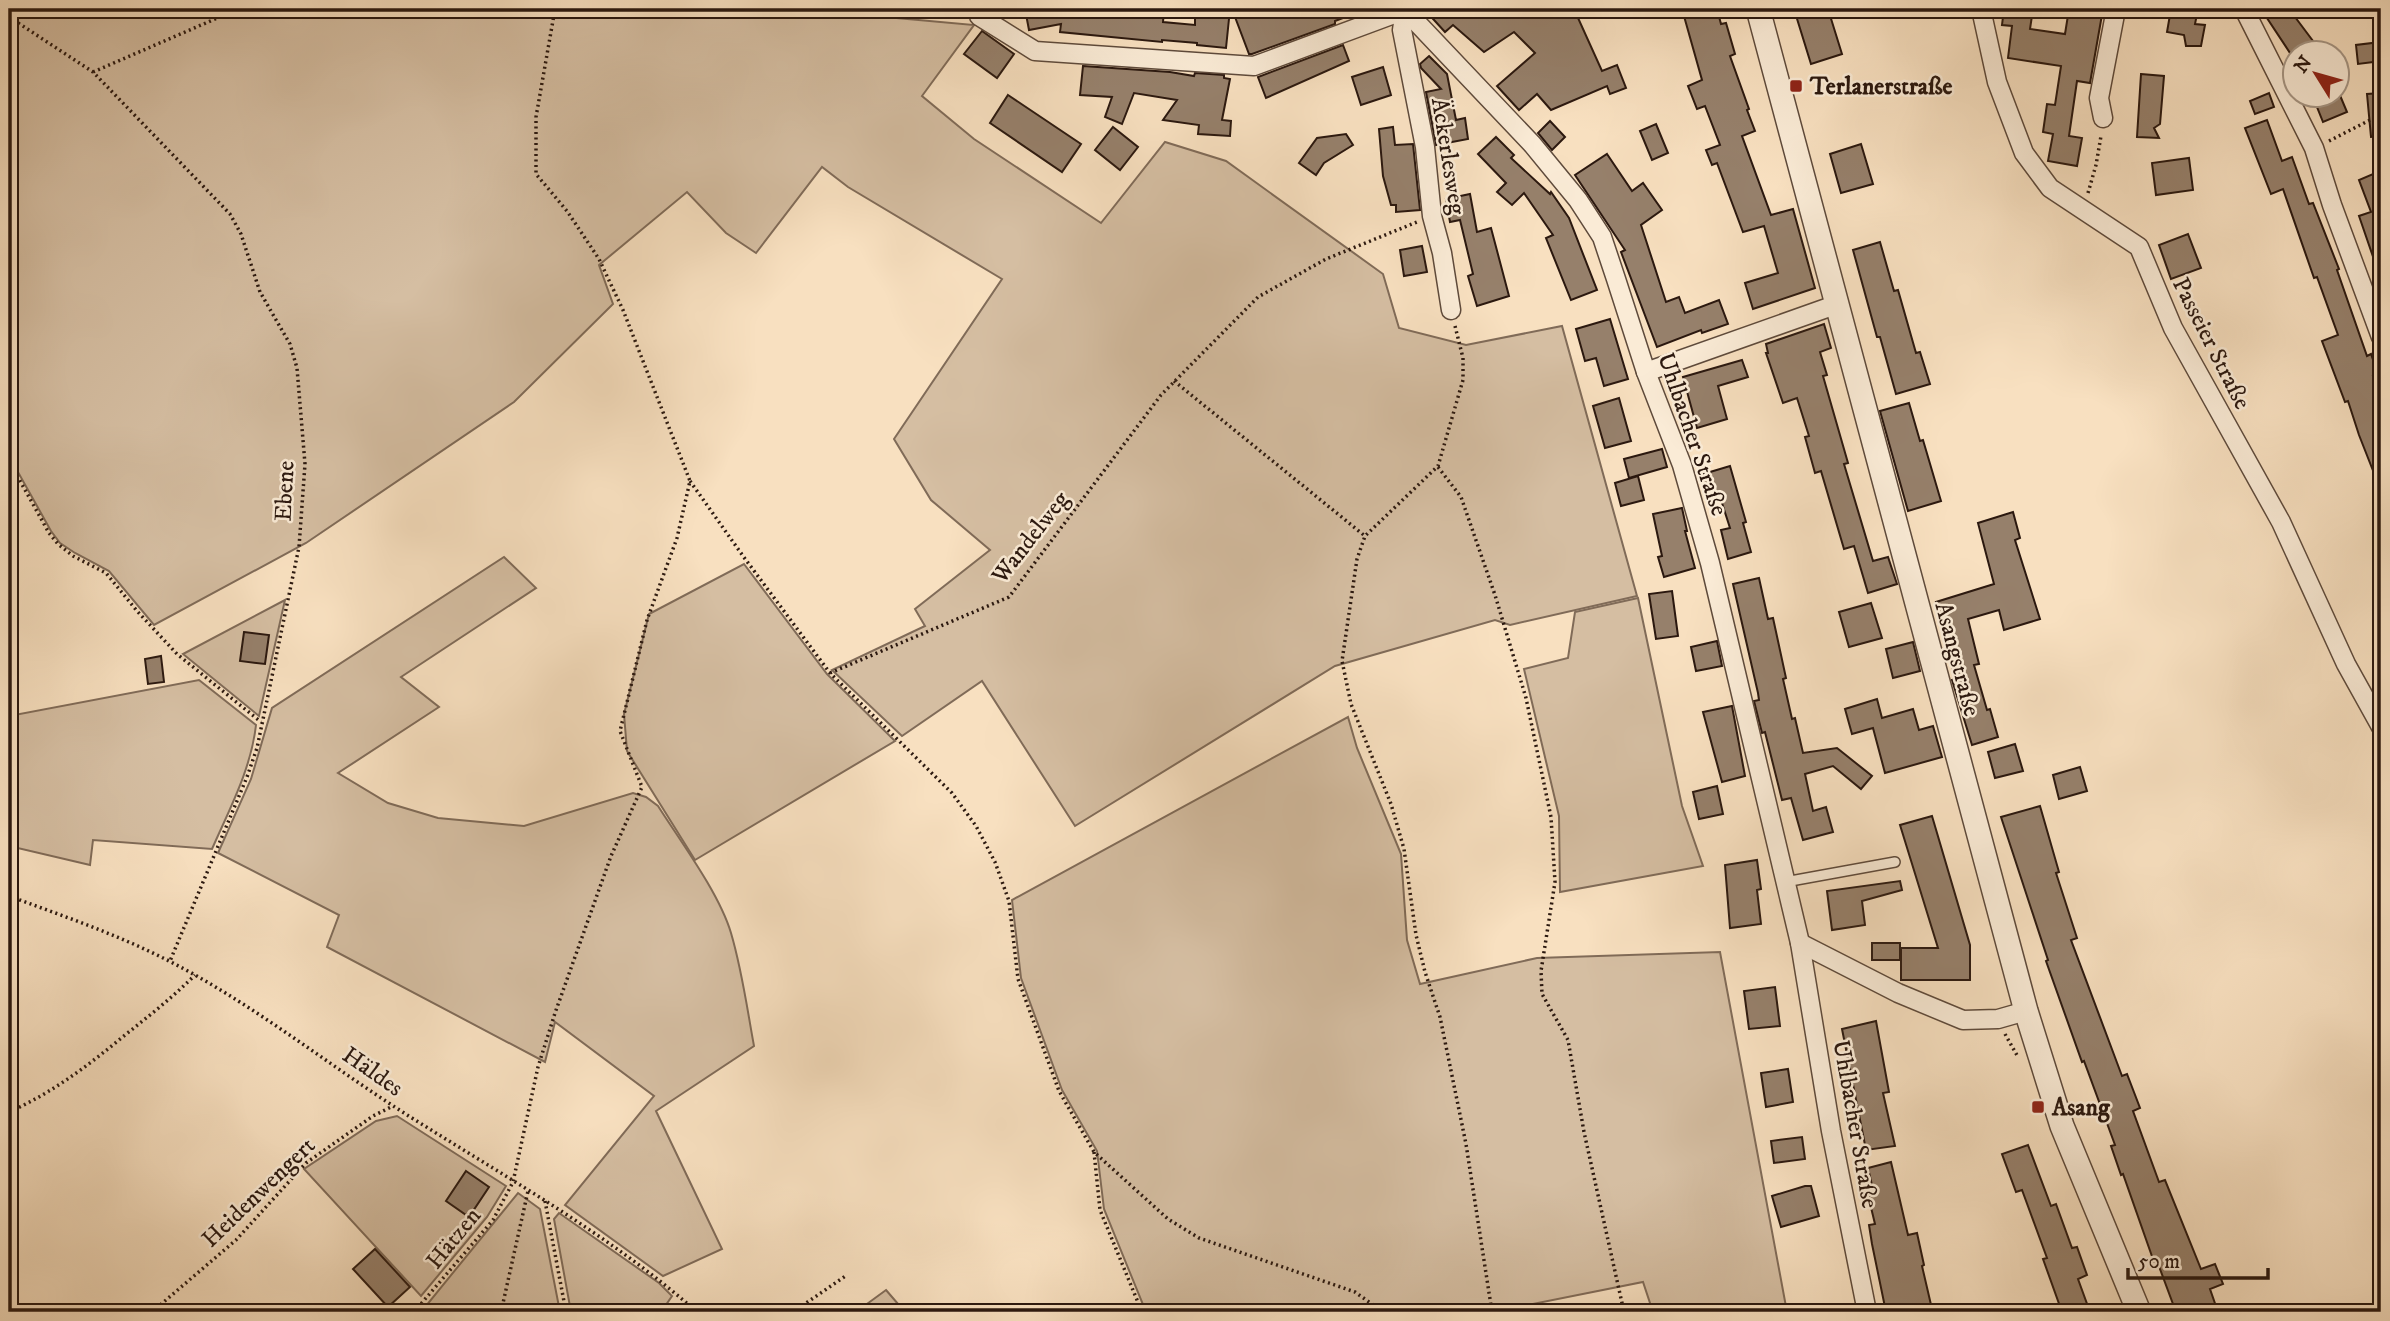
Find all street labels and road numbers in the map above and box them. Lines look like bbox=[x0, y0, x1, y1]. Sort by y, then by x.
street label: Äckerlesweg bbox=[1424, 96, 1472, 217]
street label: Passeier Straße bbox=[2165, 272, 2257, 415]
street label: Uhlbacher Straße bbox=[1650, 349, 1734, 520]
street label: Ebene bbox=[268, 460, 302, 522]
street label: Wandelweg bbox=[985, 485, 1076, 591]
street label: Asangstraße bbox=[1927, 599, 1987, 720]
street label: Uhlbacher Straße bbox=[1825, 1038, 1885, 1211]
street label: Häldes bbox=[336, 1040, 409, 1103]
street label: Heidenwengert bbox=[196, 1131, 322, 1254]
street label: Hätzen bbox=[420, 1201, 488, 1276]

